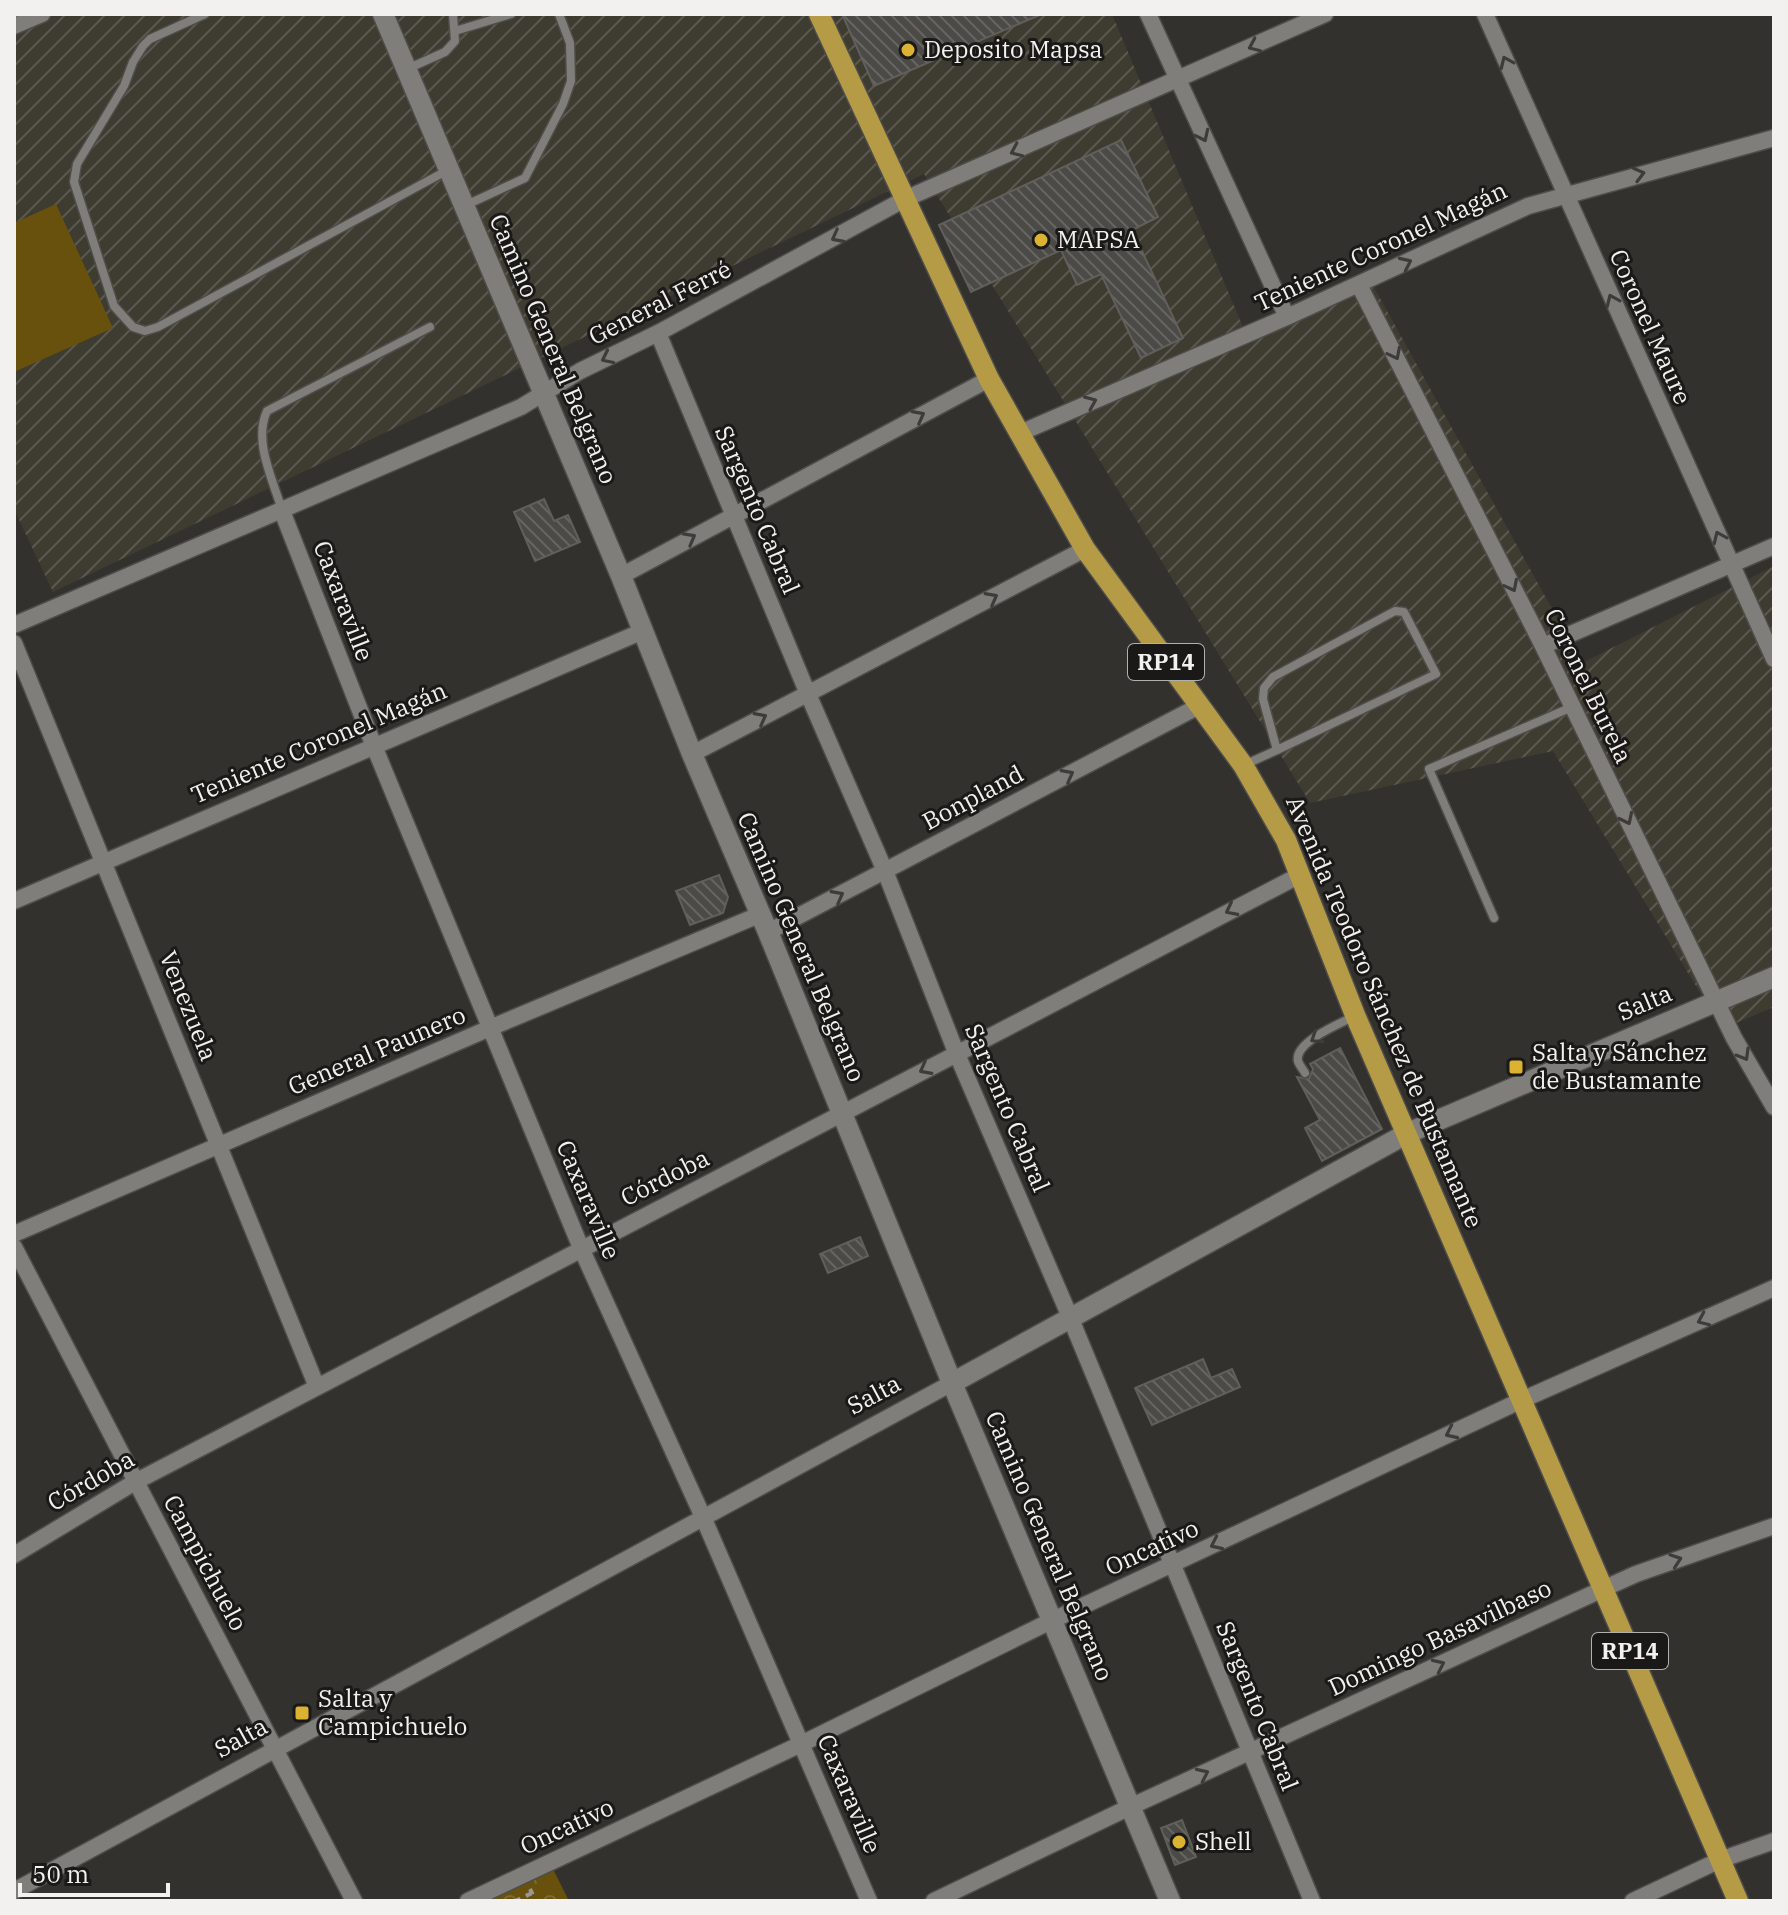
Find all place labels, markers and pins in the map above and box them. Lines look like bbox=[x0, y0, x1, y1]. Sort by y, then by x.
place label: Deposito Mapsa bbox=[924, 33, 1103, 65]
marker: Deposito Mapsa bbox=[899, 41, 917, 59]
place label: MAPSA bbox=[1057, 223, 1140, 255]
marker: MAPSA bbox=[1032, 231, 1050, 249]
place label: Salta y Sánchez de Bustamante bbox=[1532, 1036, 1707, 1096]
marker: Salta y Sánchez de Bustamante bbox=[1507, 1058, 1525, 1076]
place label: Salta y Campichuelo bbox=[318, 1682, 467, 1742]
marker: Salta y Campichuelo bbox=[293, 1704, 311, 1722]
place label: Shell bbox=[1195, 1825, 1251, 1857]
marker: Shell bbox=[1170, 1833, 1188, 1851]

